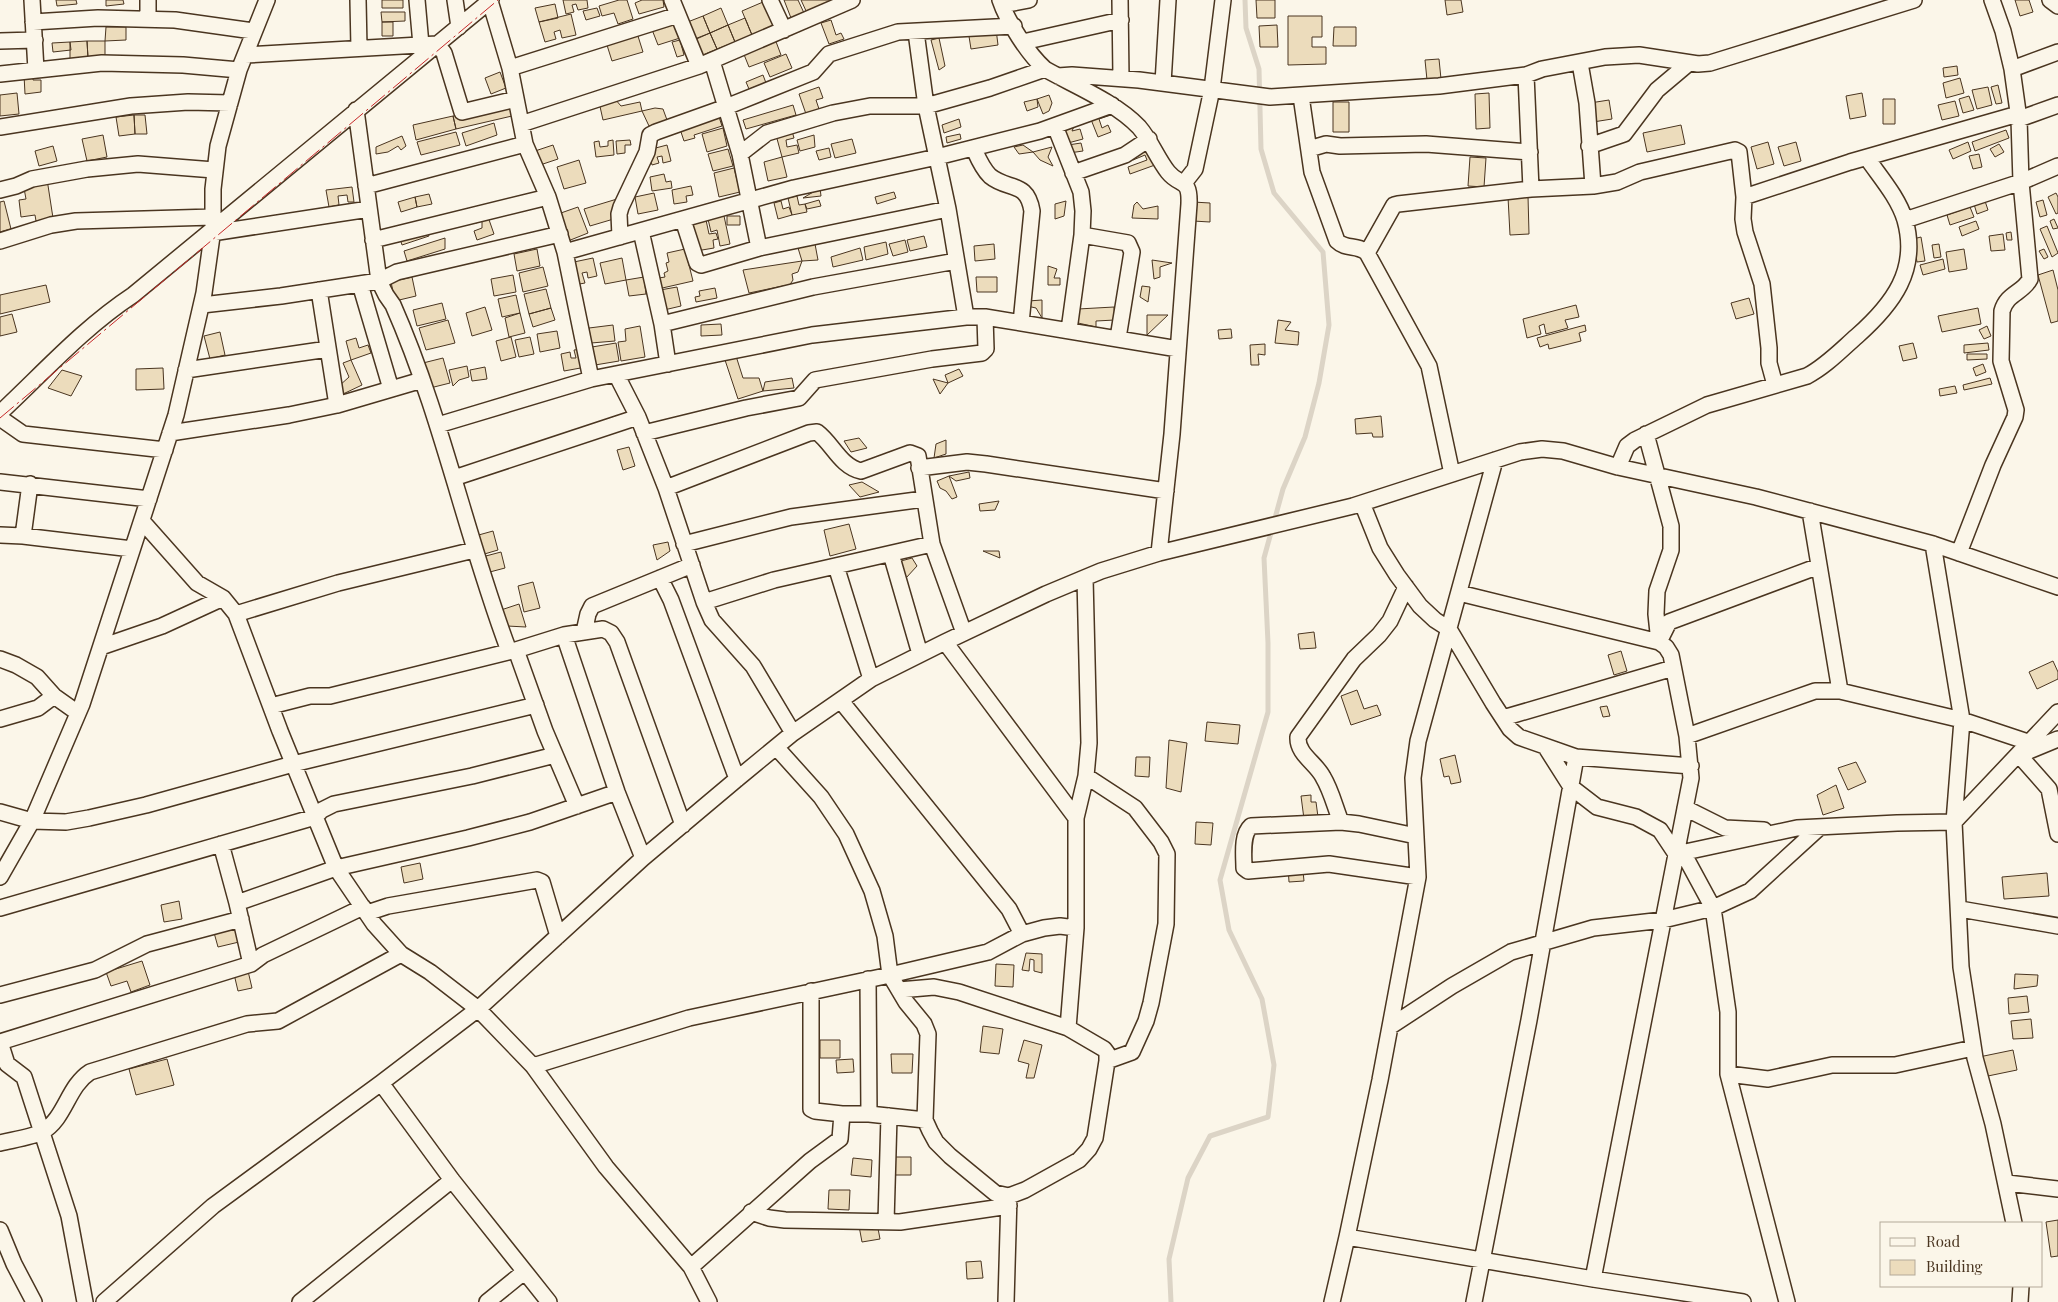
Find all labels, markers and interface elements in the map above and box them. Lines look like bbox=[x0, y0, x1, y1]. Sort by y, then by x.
legend bbox=[1880, 1222, 2043, 1287]
text: Road bbox=[1926, 1231, 1960, 1251]
text: Building bbox=[1926, 1256, 1983, 1276]

